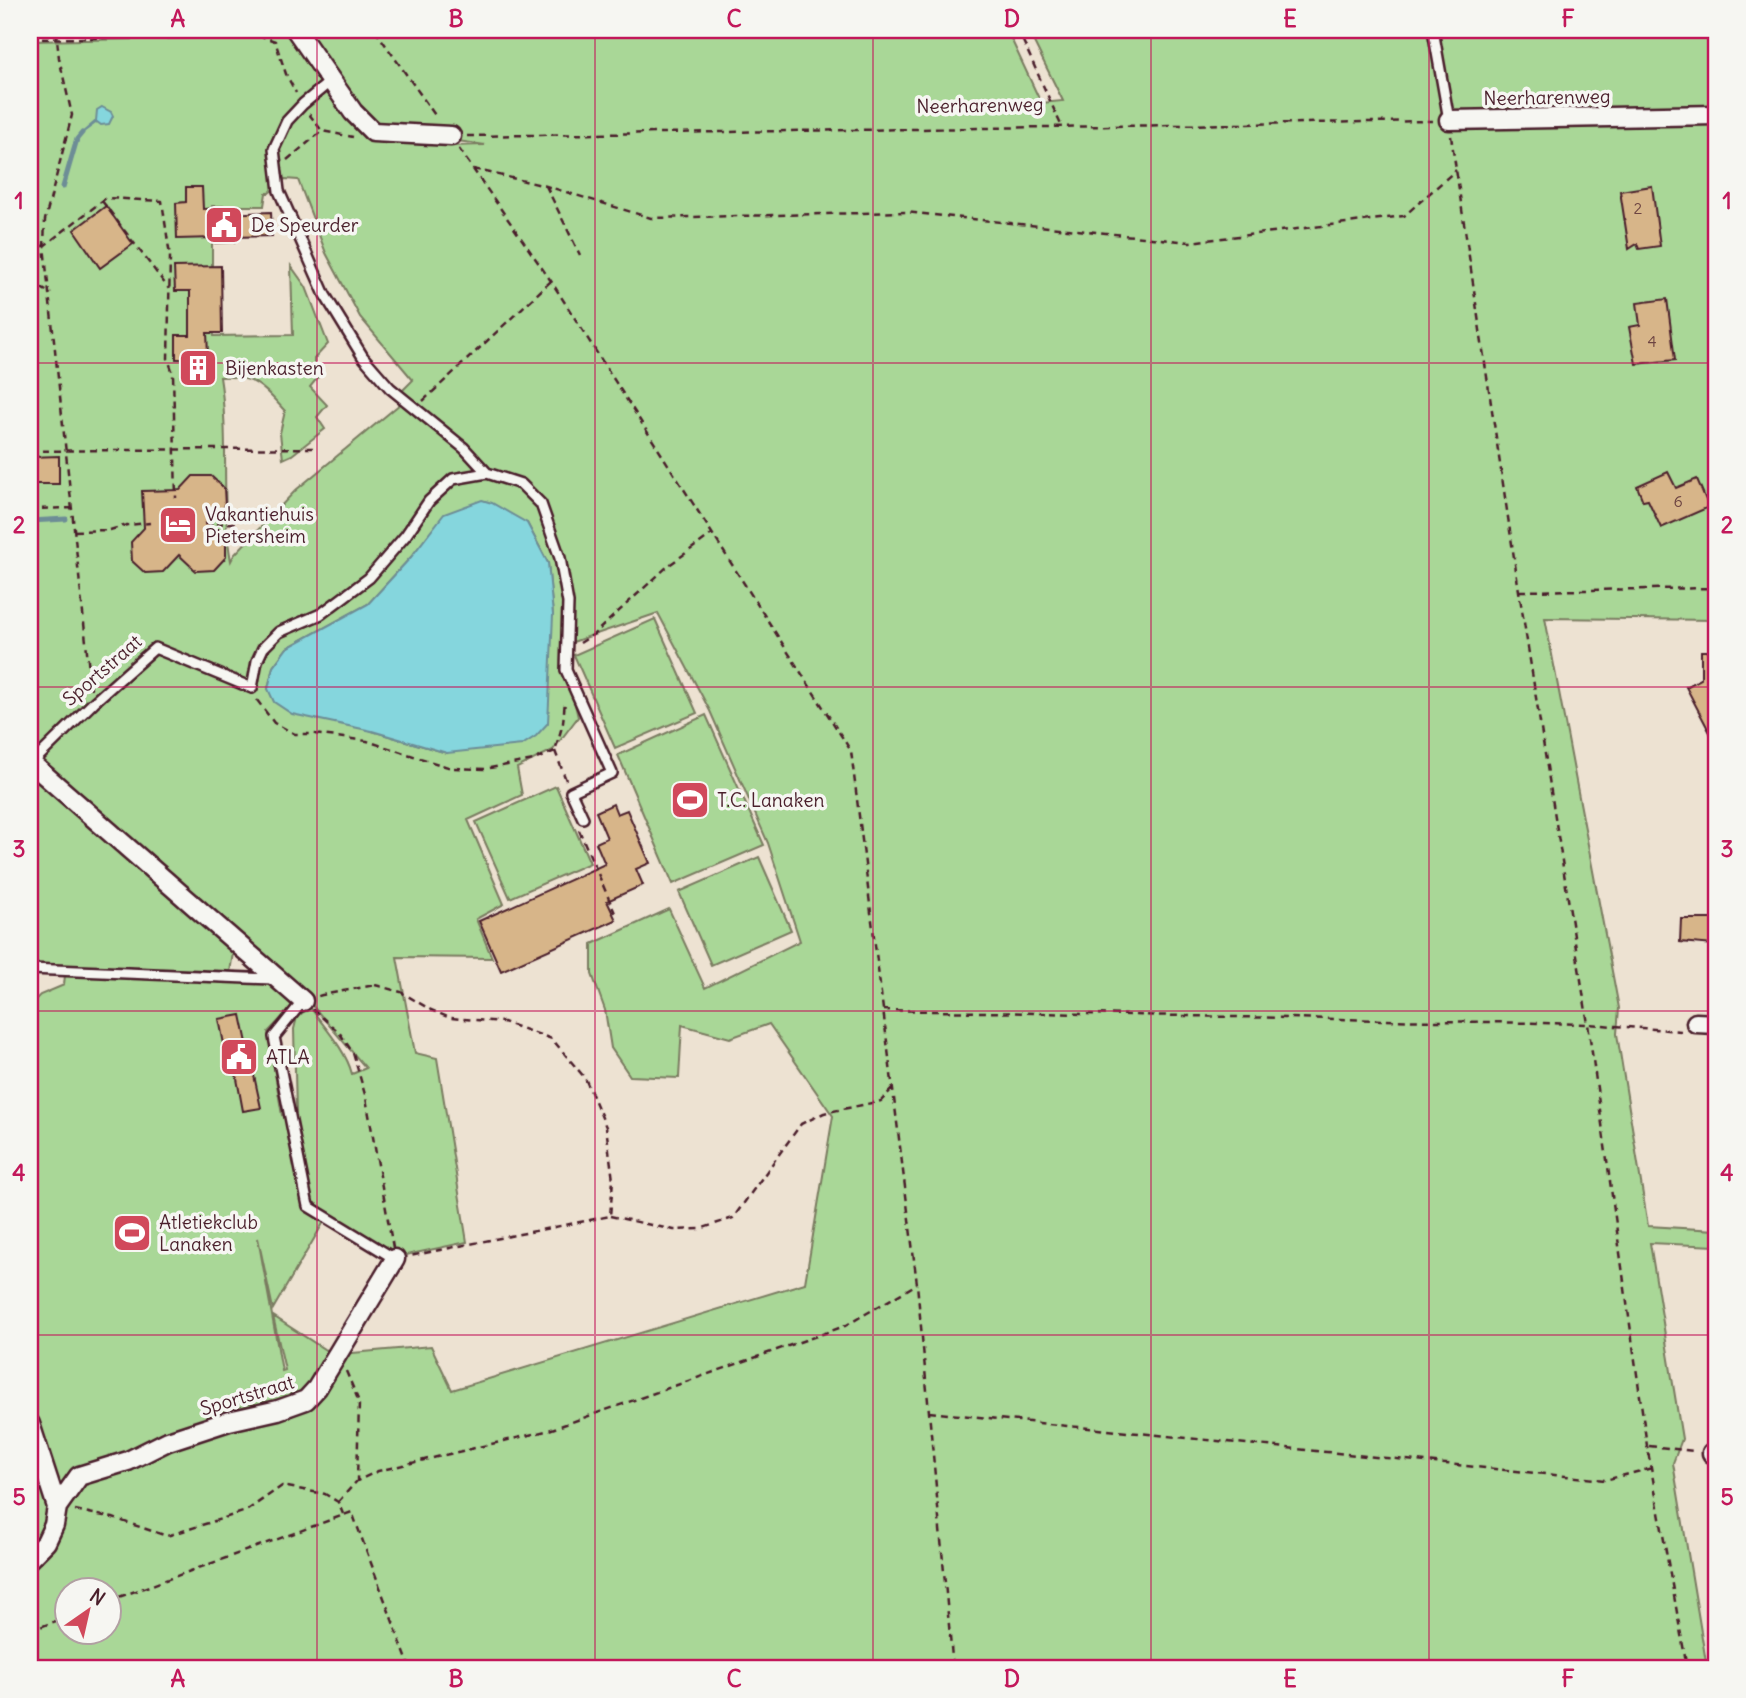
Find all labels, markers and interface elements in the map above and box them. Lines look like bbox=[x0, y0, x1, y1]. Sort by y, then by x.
text: A bbox=[171, 4, 186, 33]
text: B bbox=[448, 4, 464, 33]
text: C bbox=[726, 4, 742, 33]
text: D bbox=[1004, 4, 1020, 33]
text: E bbox=[1283, 4, 1297, 33]
text: F bbox=[1561, 4, 1575, 33]
street label: Neerharenweg bbox=[1483, 84, 1611, 110]
street label: Neerharenweg bbox=[916, 92, 1044, 118]
text: 1 bbox=[14, 186, 24, 215]
text: 1 bbox=[1722, 186, 1732, 215]
house number: 2 bbox=[1634, 198, 1643, 218]
public building icon: De Speurder bbox=[203, 204, 245, 246]
place label: De Speurder bbox=[251, 213, 359, 237]
house number: 4 bbox=[1647, 331, 1657, 351]
building icon: Bijenkasten bbox=[177, 347, 219, 389]
place label: Bijenkasten bbox=[225, 356, 324, 380]
house number: 6 bbox=[1673, 491, 1683, 511]
place label: Vakantiehuis Pietersheim bbox=[205, 502, 314, 548]
hotel icon: Vakantiehuis Pietersheim bbox=[157, 504, 199, 546]
text: 2 bbox=[13, 510, 26, 539]
text: 2 bbox=[1721, 510, 1734, 539]
street label: Sportstraat bbox=[58, 629, 146, 711]
sports icon: T.C. Lanaken bbox=[669, 779, 711, 821]
place label: T.C. Lanaken bbox=[717, 788, 824, 812]
text: 3 bbox=[12, 834, 26, 863]
text: 3 bbox=[1720, 834, 1734, 863]
public building icon: ATLA bbox=[218, 1036, 260, 1078]
place label: ATLA bbox=[266, 1045, 310, 1069]
text: 4 bbox=[12, 1158, 26, 1187]
text: 4 bbox=[1720, 1158, 1734, 1187]
place label: Atletiekclub Lanaken bbox=[159, 1210, 258, 1256]
sports icon: Atletiekclub Lanaken bbox=[111, 1212, 153, 1254]
street label: Sportstraat bbox=[197, 1369, 297, 1421]
text: 5 bbox=[12, 1482, 26, 1511]
text: 5 bbox=[1720, 1482, 1734, 1511]
north arrow bbox=[52, 1576, 122, 1646]
text: N bbox=[85, 1583, 110, 1611]
text: A bbox=[171, 1664, 186, 1693]
text: B bbox=[448, 1664, 464, 1693]
text: C bbox=[726, 1664, 742, 1693]
text: D bbox=[1004, 1664, 1020, 1693]
text: E bbox=[1283, 1664, 1297, 1693]
text: F bbox=[1561, 1664, 1575, 1693]

